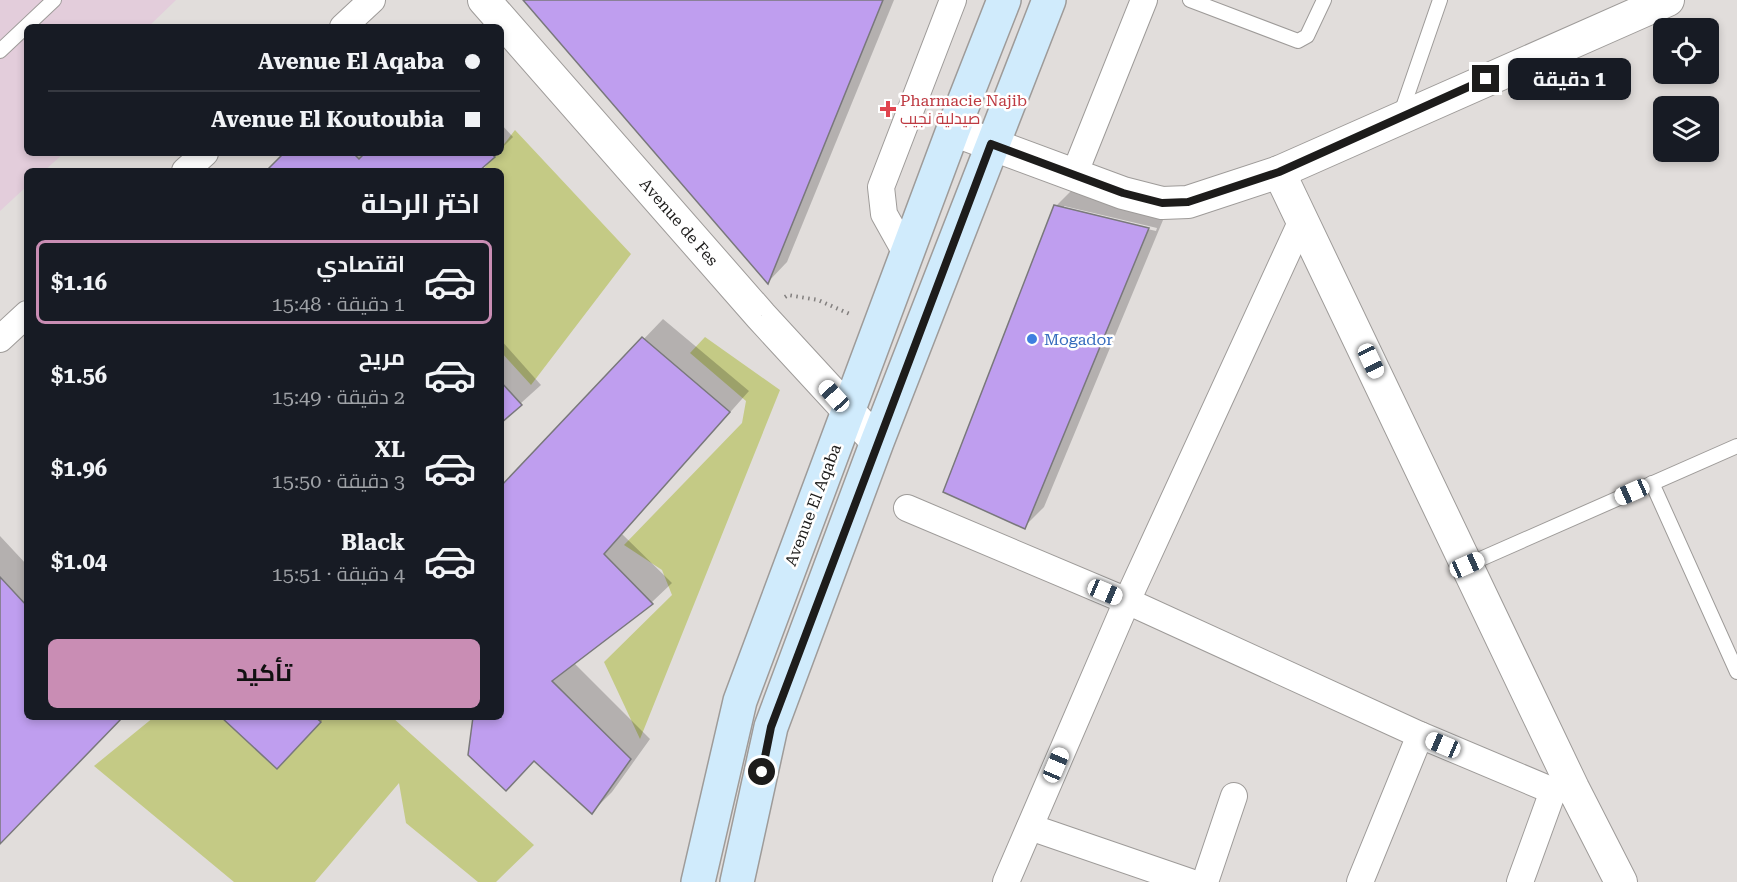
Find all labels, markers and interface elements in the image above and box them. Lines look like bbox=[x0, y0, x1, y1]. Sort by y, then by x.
map controls bbox=[1653, 18, 1719, 162]
button: locate bbox=[1653, 18, 1719, 84]
text: Avenue El Aqaba bbox=[258, 49, 444, 74]
callout: 1 دقيقة bbox=[1507, 58, 1630, 100]
route end bbox=[1472, 65, 1499, 92]
text: 1 دقيقة bbox=[1533, 67, 1606, 91]
place label: Pharmacie Najib صيدلية نجيب bbox=[900, 91, 1027, 128]
button: layers bbox=[1653, 96, 1719, 162]
marker: Pharmacie Najib صيدلية نجيب bbox=[881, 102, 895, 116]
text: Avenue El Koutoubia bbox=[211, 107, 444, 132]
street label: Avenue de Fes bbox=[636, 174, 722, 270]
text: اختر الرحلة bbox=[361, 188, 480, 220]
text: اقتصادي bbox=[316, 252, 405, 277]
icon: car bbox=[423, 255, 477, 309]
text: $1.16 bbox=[51, 270, 107, 295]
text: 1 دقيقة · 15:48 bbox=[272, 292, 405, 316]
place label: Mogador bbox=[1044, 330, 1113, 349]
marker: Mogador bbox=[1025, 332, 1039, 346]
car bbox=[1355, 341, 1387, 381]
text: مريح bbox=[359, 345, 405, 370]
icon: car bbox=[423, 348, 477, 402]
text: $1.56 bbox=[51, 363, 107, 388]
car bbox=[815, 377, 853, 415]
text: 2 دقيقة · 15:49 bbox=[272, 385, 405, 409]
text: XL bbox=[375, 437, 405, 462]
icon: car bbox=[423, 441, 477, 495]
street label: Avenue El Aqaba bbox=[781, 441, 845, 569]
text: $1.96 bbox=[51, 456, 107, 481]
text: 3 دقيقة · 15:50 bbox=[272, 469, 405, 493]
car bbox=[1612, 476, 1652, 508]
text: Black bbox=[341, 530, 405, 555]
icon: car bbox=[423, 534, 477, 588]
text: $1.04 bbox=[51, 549, 107, 574]
car bbox=[1447, 549, 1487, 581]
text: 4 دقيقة · 15:51 bbox=[272, 562, 405, 586]
car bbox=[1085, 577, 1125, 607]
button: تأكيد bbox=[48, 639, 480, 708]
car bbox=[1423, 730, 1463, 760]
car bbox=[1041, 745, 1071, 785]
route start bbox=[748, 758, 775, 785]

